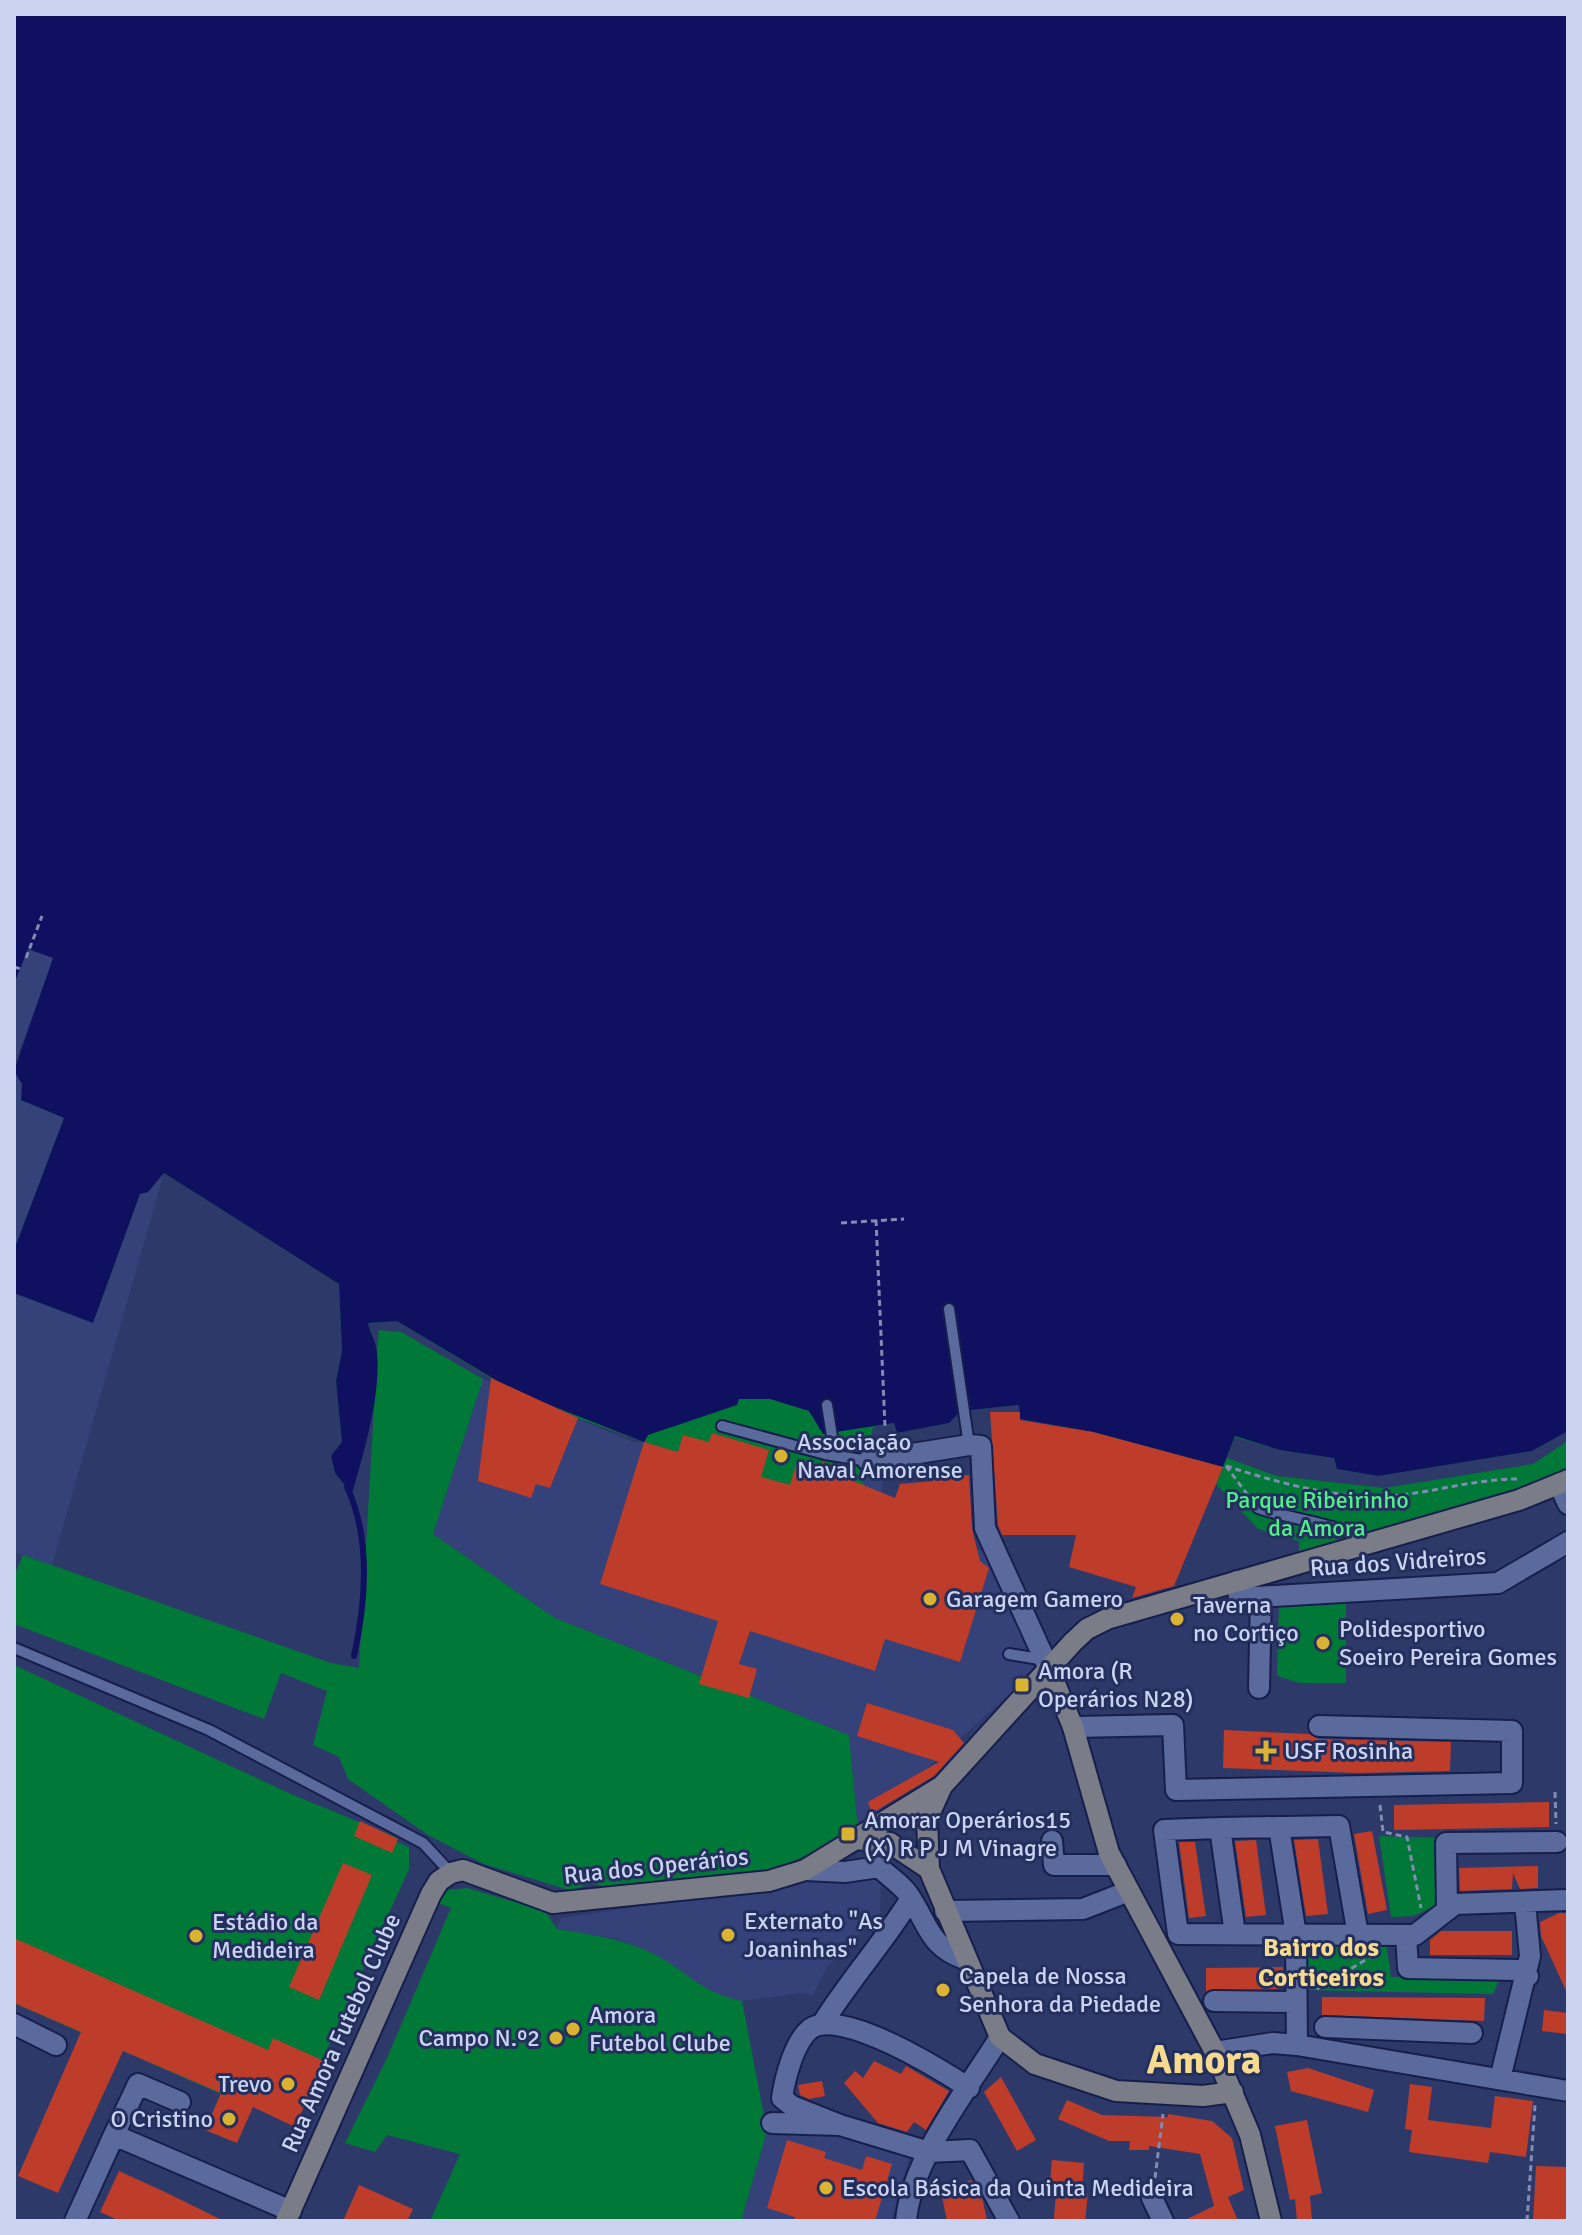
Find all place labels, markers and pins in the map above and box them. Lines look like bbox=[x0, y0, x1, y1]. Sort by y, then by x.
place label: Associação Naval Amorense bbox=[797, 1427, 963, 1485]
marker: Associação Naval Amorense bbox=[772, 1447, 790, 1465]
place label: Garagem Gamero bbox=[946, 1584, 1123, 1614]
marker: Garagem Gamero bbox=[921, 1590, 939, 1608]
place label: Taverna no Cortiço bbox=[1193, 1590, 1299, 1648]
marker: Taverna no Cortiço bbox=[1168, 1610, 1186, 1628]
place label: Polidesportivo Soeiro Pereira Gomes bbox=[1339, 1614, 1557, 1672]
marker: Polidesportivo Soeiro Pereira Gomes bbox=[1314, 1634, 1332, 1652]
place label: Amora (R Operários N28) bbox=[1038, 1656, 1194, 1714]
marker: Amora (R Operários N28) bbox=[1013, 1676, 1031, 1694]
place label: USF Rosinha bbox=[1284, 1736, 1413, 1766]
marker: USF Rosinha bbox=[1255, 1740, 1277, 1762]
place label: Amorar Operários15 (X) R P J M Vinagre bbox=[864, 1805, 1071, 1863]
marker: Amorar Operários15 (X) R P J M Vinagre bbox=[839, 1825, 857, 1843]
place label: Externato "As Joaninhas" bbox=[744, 1906, 883, 1964]
place label: Estádio da Medideira bbox=[212, 1907, 318, 1965]
marker: Externato "As Joaninhas" bbox=[719, 1926, 737, 1944]
marker: Estádio da Medideira bbox=[187, 1927, 205, 1945]
place label: Capela de Nossa Senhora da Piedade bbox=[959, 1961, 1161, 2019]
marker: Capela de Nossa Senhora da Piedade bbox=[934, 1981, 952, 1999]
place label: Amora Futebol Clube bbox=[589, 2000, 731, 2058]
marker: Amora Futebol Clube bbox=[564, 2020, 582, 2038]
place label: Campo N.º2 bbox=[418, 2023, 540, 2053]
marker: Campo N.º2 bbox=[547, 2029, 565, 2047]
place label: Trevo bbox=[218, 2069, 272, 2099]
marker: Trevo bbox=[279, 2075, 297, 2093]
place label: O Cristino bbox=[110, 2104, 213, 2134]
marker: O Cristino bbox=[220, 2110, 238, 2128]
place label: Escola Básica da Quinta Medideira bbox=[842, 2173, 1194, 2203]
marker: Escola Básica da Quinta Medideira bbox=[817, 2179, 835, 2197]

